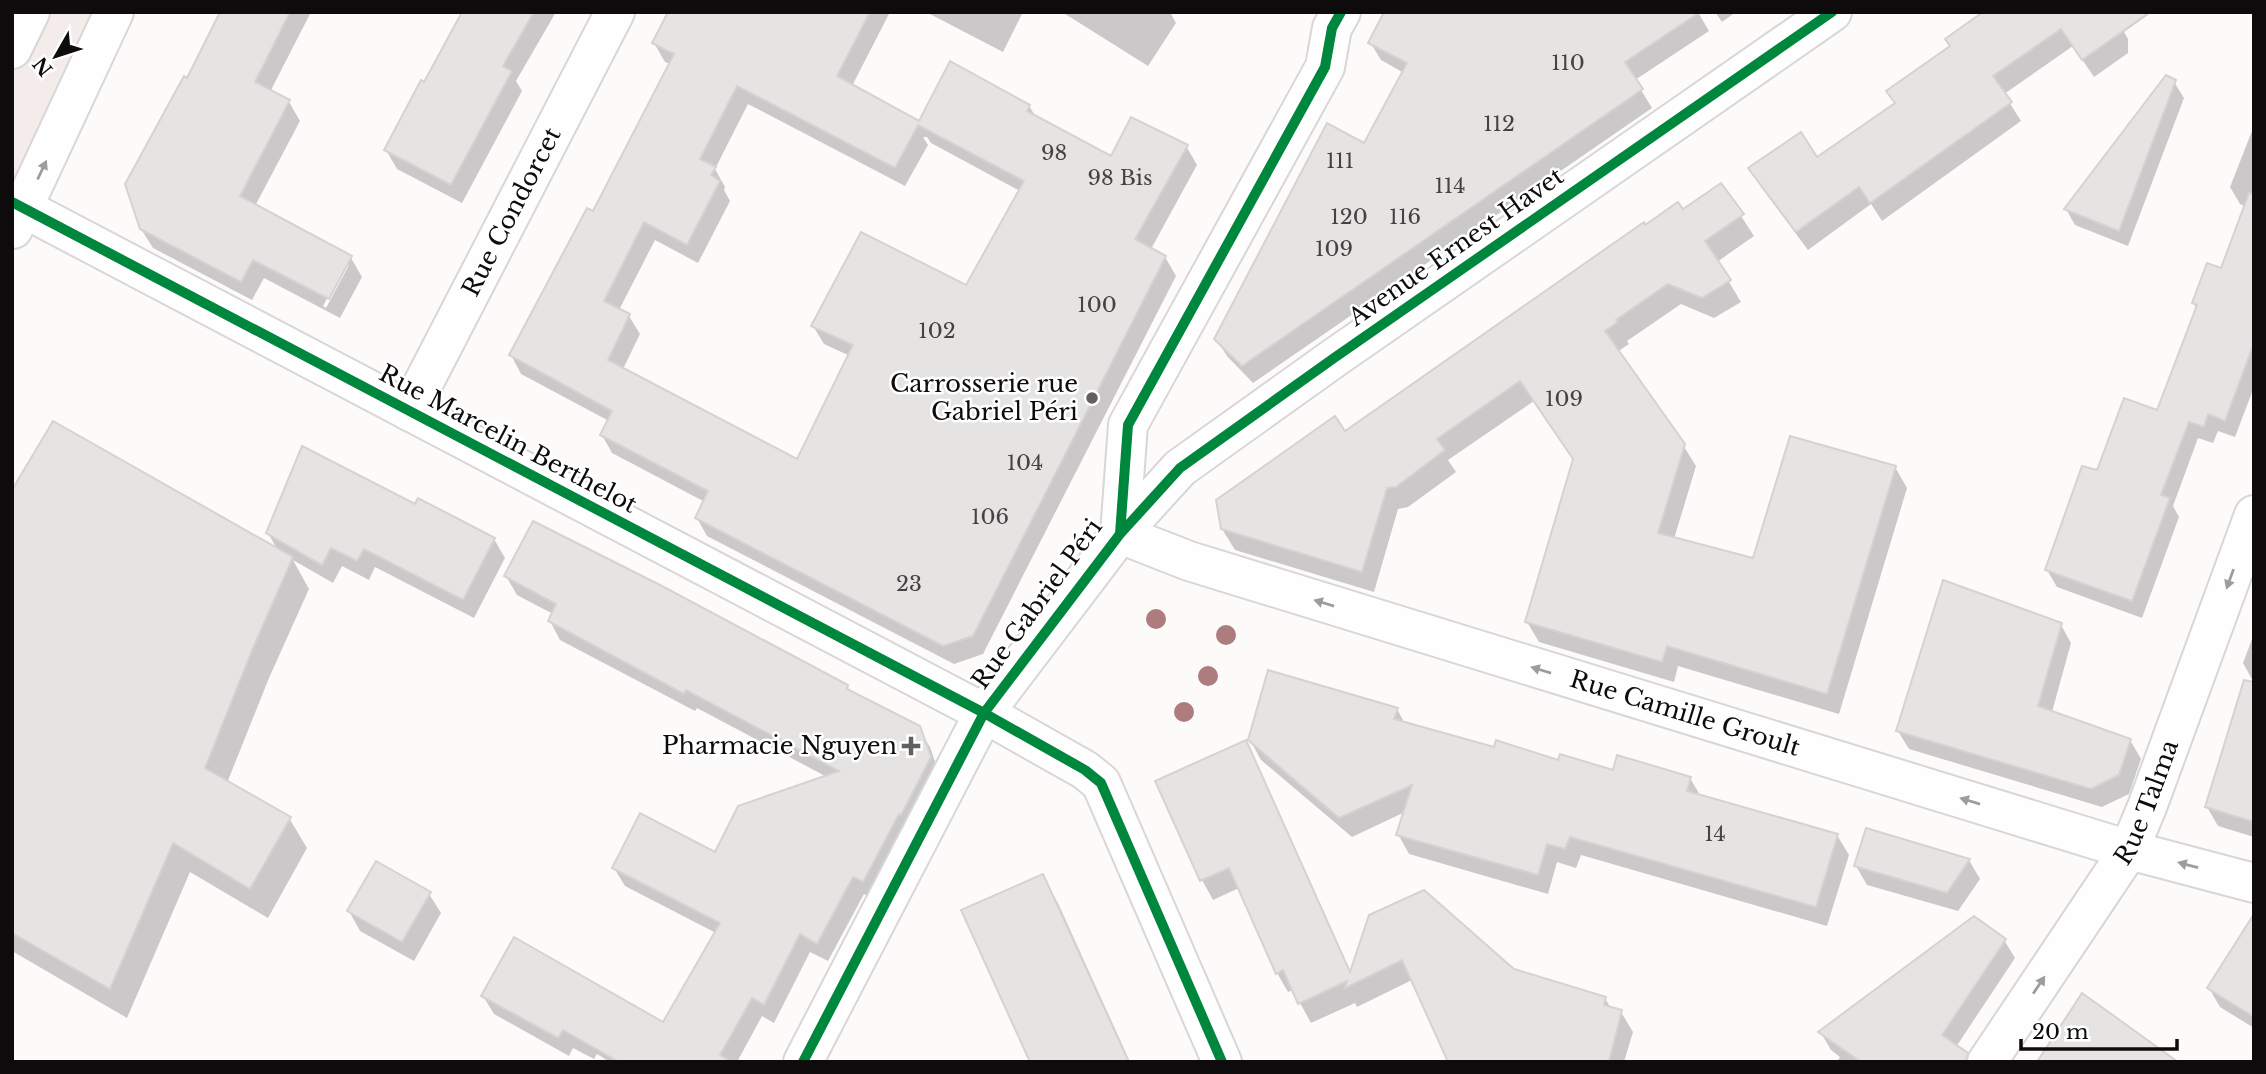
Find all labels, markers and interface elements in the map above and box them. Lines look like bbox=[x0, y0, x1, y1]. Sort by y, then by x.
north arrow bbox=[21, 21, 91, 91]
house number: 110 bbox=[1551, 50, 1585, 76]
text: N bbox=[29, 52, 58, 81]
house number: 112 bbox=[1483, 111, 1515, 137]
street label: Rue Condorcet bbox=[456, 122, 567, 301]
house number: 98 bbox=[1041, 140, 1067, 166]
house number: 111 bbox=[1326, 148, 1354, 174]
one-way arrow bbox=[36, 160, 48, 180]
street label: Avenue Ernest Havet bbox=[1342, 161, 1569, 333]
house number: 98 Bis bbox=[1087, 165, 1153, 191]
house number: 114 bbox=[1434, 173, 1466, 199]
house number: 120 bbox=[1330, 204, 1368, 230]
house number: 116 bbox=[1389, 204, 1421, 230]
house number: 109 bbox=[1315, 236, 1353, 262]
house number: 100 bbox=[1077, 292, 1117, 318]
house number: 102 bbox=[918, 318, 956, 344]
street label: Rue Marcelin Berthelot bbox=[374, 358, 642, 519]
place label: Carrosserie rue Gabriel Péri bbox=[890, 369, 1078, 426]
house number: 109 bbox=[1545, 386, 1583, 412]
marker: Carrosserie rue Gabriel Péri bbox=[1084, 390, 1100, 406]
house number: 104 bbox=[1007, 450, 1043, 476]
house number: 106 bbox=[971, 504, 1009, 530]
street label: Rue Gabriel Péri bbox=[965, 513, 1108, 694]
one-way arrow bbox=[2225, 569, 2236, 590]
house number: 23 bbox=[896, 571, 922, 597]
one-way arrow bbox=[1313, 597, 1334, 608]
one-way arrow bbox=[1531, 664, 1552, 674]
street label: Rue Camille Groult bbox=[1567, 664, 1804, 762]
place label: Pharmacie Nguyen bbox=[662, 731, 897, 760]
street label: Rue Talma bbox=[2108, 735, 2185, 870]
marker: Pharmacie Nguyen bbox=[903, 738, 919, 754]
one-way arrow bbox=[1959, 796, 1980, 806]
house number: 14 bbox=[1704, 821, 1726, 847]
one-way arrow bbox=[2177, 860, 2198, 870]
one-way arrow bbox=[2032, 975, 2045, 994]
scale bar bbox=[2021, 1007, 2177, 1052]
text: 20 m bbox=[2032, 1019, 2089, 1045]

